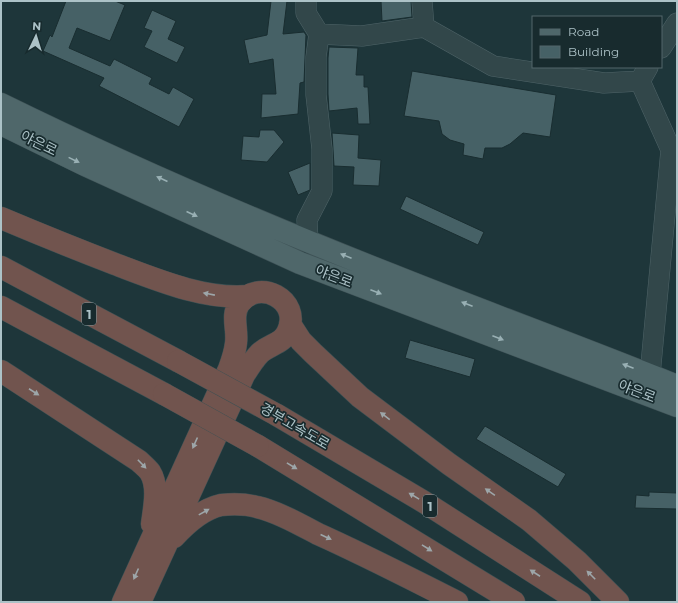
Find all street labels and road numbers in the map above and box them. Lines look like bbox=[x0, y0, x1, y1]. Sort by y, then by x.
street label: 야은로 bbox=[18, 126, 60, 160]
street label: 야은로 bbox=[313, 261, 355, 291]
road number: 1 bbox=[82, 303, 96, 325]
street label: 야은로 bbox=[616, 376, 658, 406]
street label: 경부고속도로 bbox=[257, 399, 333, 453]
road number: 1 bbox=[423, 495, 437, 517]

